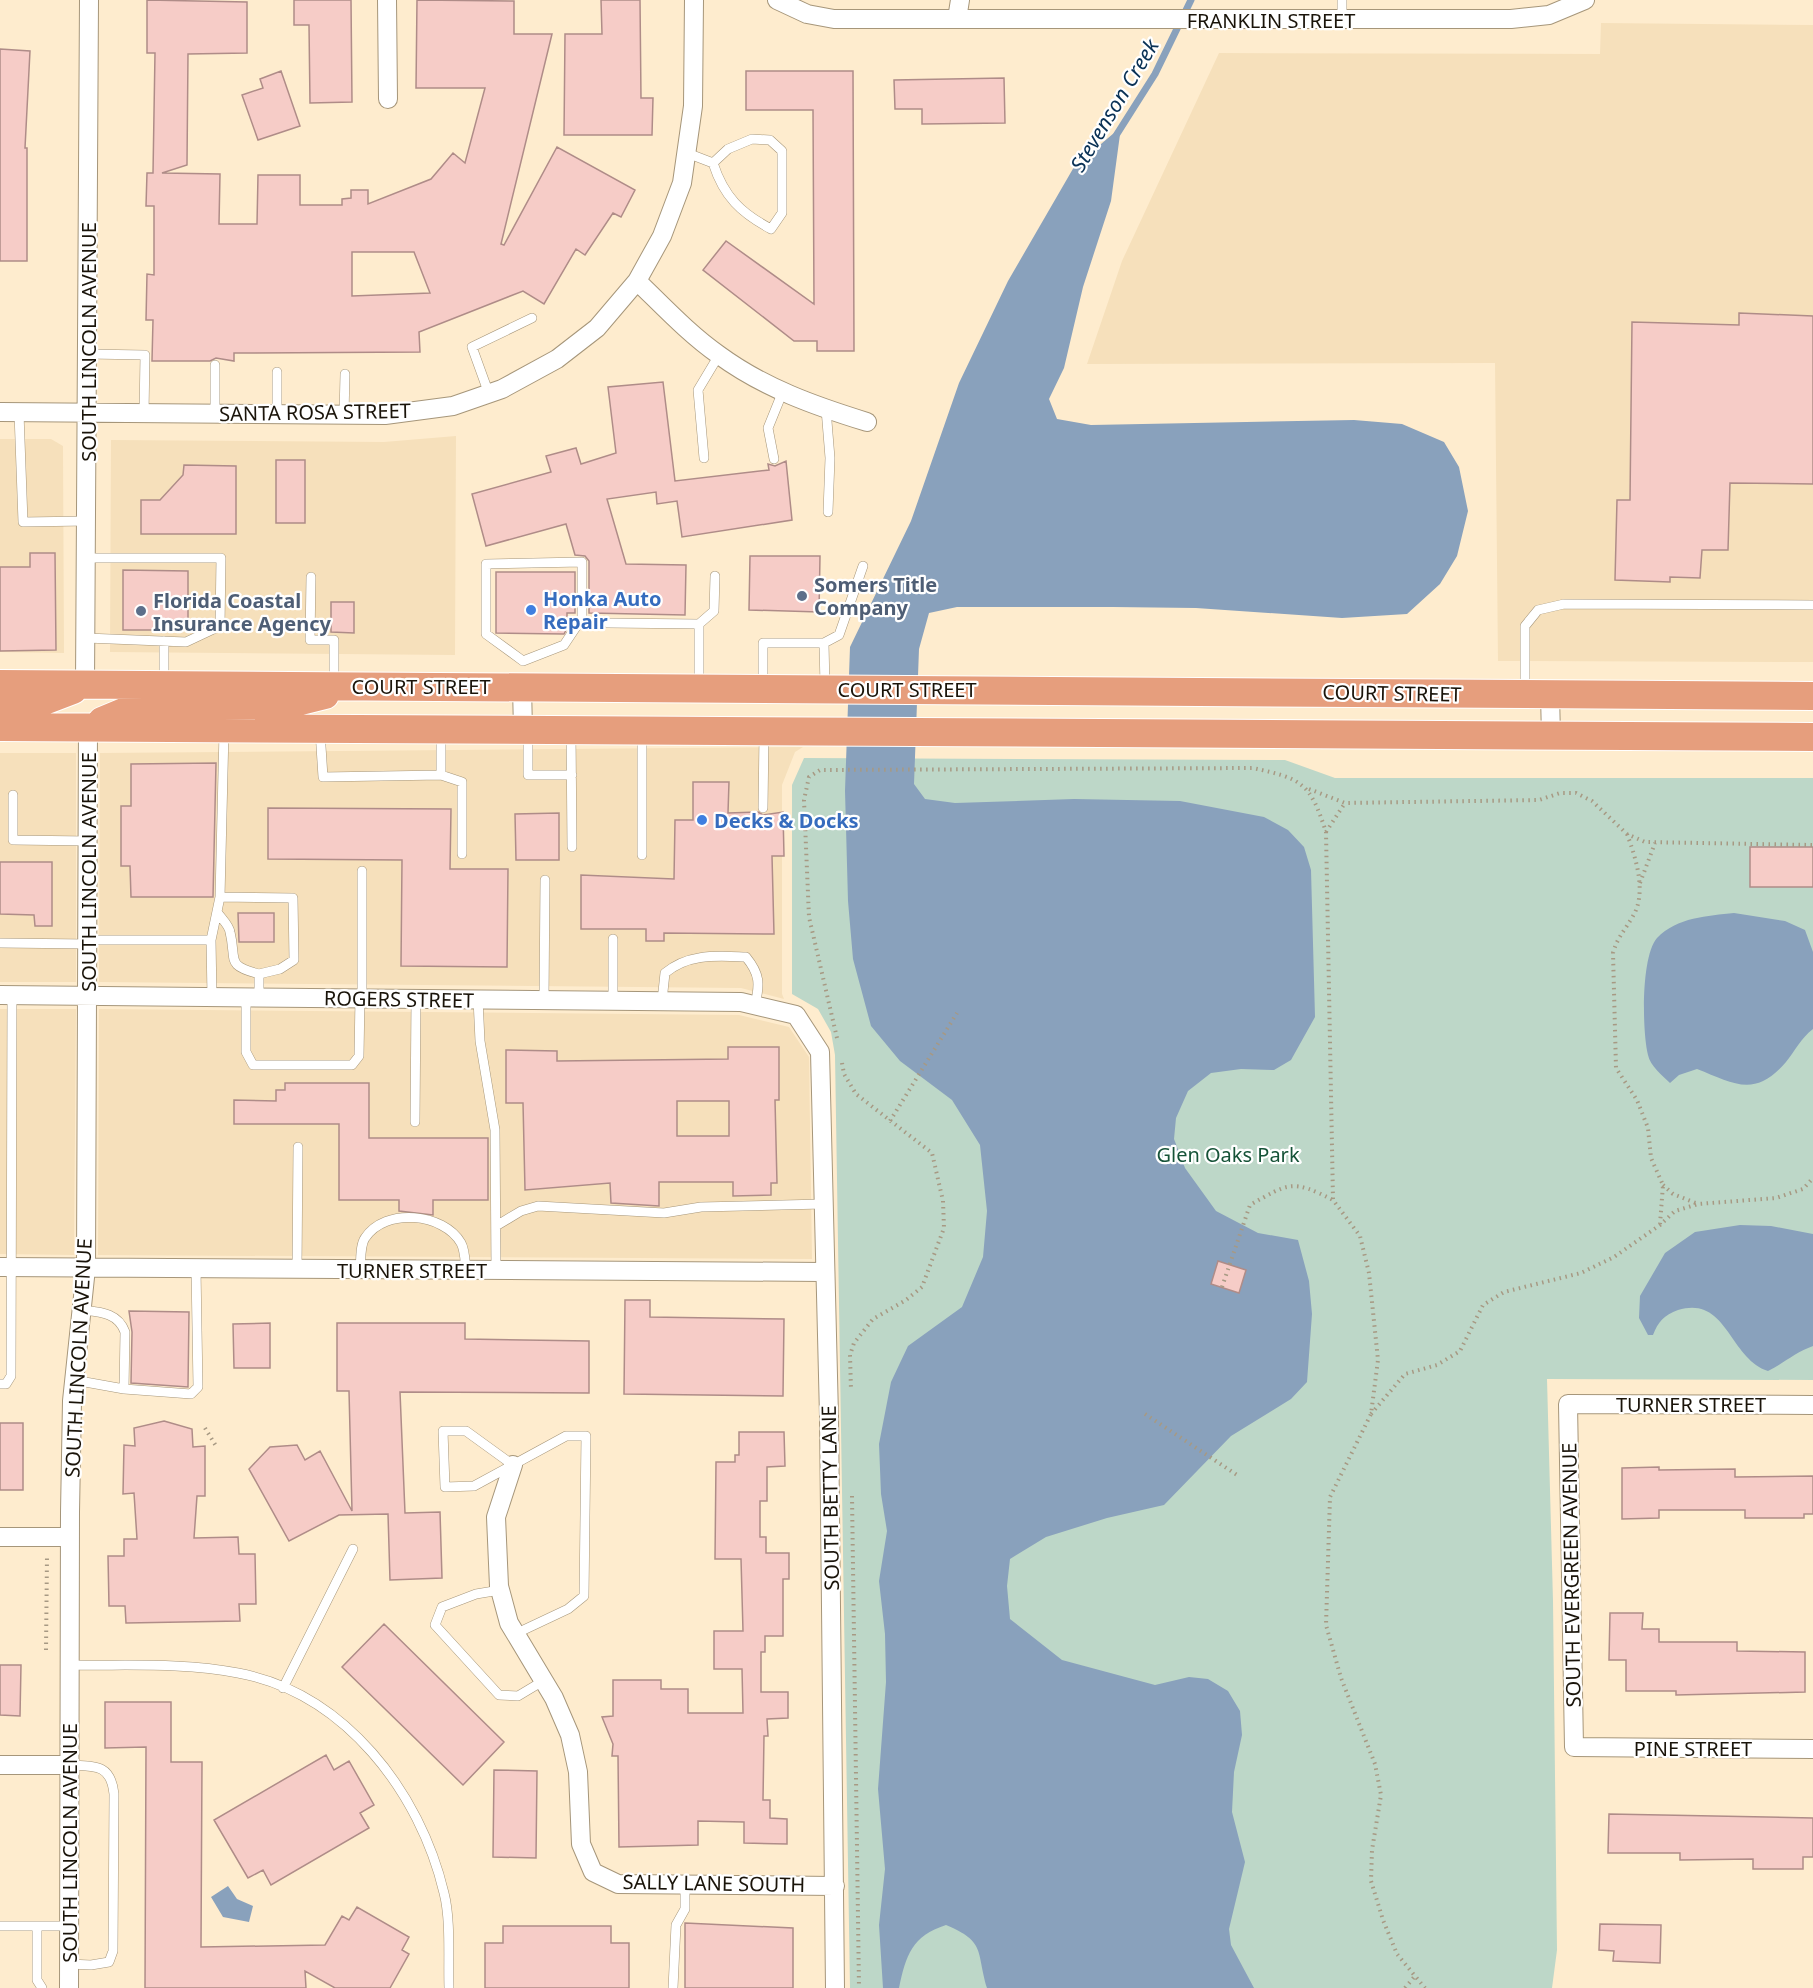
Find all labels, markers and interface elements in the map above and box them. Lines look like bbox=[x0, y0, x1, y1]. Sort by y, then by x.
street label: FRANKLIN STREET bbox=[1187, 7, 1355, 34]
water label: Stevenson Creek bbox=[1063, 32, 1166, 177]
street label: SOUTH LINCOLN AVENUE bbox=[75, 222, 102, 462]
street label: SANTA ROSA STREET bbox=[219, 397, 411, 427]
place label: Somers Title Company bbox=[814, 571, 937, 621]
place label: Honka Auto Repair bbox=[543, 585, 661, 635]
place label: Florida Coastal Insurance Agency bbox=[153, 587, 332, 637]
marker: Somers Title Company bbox=[795, 589, 809, 603]
marker: Honka Auto Repair bbox=[524, 603, 538, 617]
marker: Florida Coastal Insurance Agency bbox=[134, 604, 148, 618]
street label: COURT STREET bbox=[351, 673, 491, 700]
street label: COURT STREET bbox=[837, 676, 977, 703]
street label: COURT STREET bbox=[1322, 678, 1462, 708]
street label: SOUTH LINCOLN AVENUE bbox=[75, 752, 102, 992]
place label: Decks & Docks bbox=[714, 807, 859, 834]
marker: Decks & Docks bbox=[695, 813, 709, 827]
street label: ROGERS STREET bbox=[324, 984, 474, 1014]
park label: Glen Oaks Park bbox=[1156, 1141, 1300, 1168]
street label: SOUTH LINCOLN AVENUE bbox=[58, 1238, 98, 1478]
street label: TURNER STREET bbox=[337, 1257, 487, 1284]
street label: TURNER STREET bbox=[1616, 1391, 1766, 1418]
street label: SOUTH BETTY LANE bbox=[815, 1405, 845, 1591]
street label: SOUTH EVERGREEN AVENUE bbox=[1555, 1442, 1587, 1708]
street label: SOUTH LINCOLN AVENUE bbox=[56, 1723, 83, 1963]
street label: PINE STREET bbox=[1634, 1735, 1752, 1762]
street label: SALLY LANE SOUTH bbox=[622, 1868, 806, 1898]

